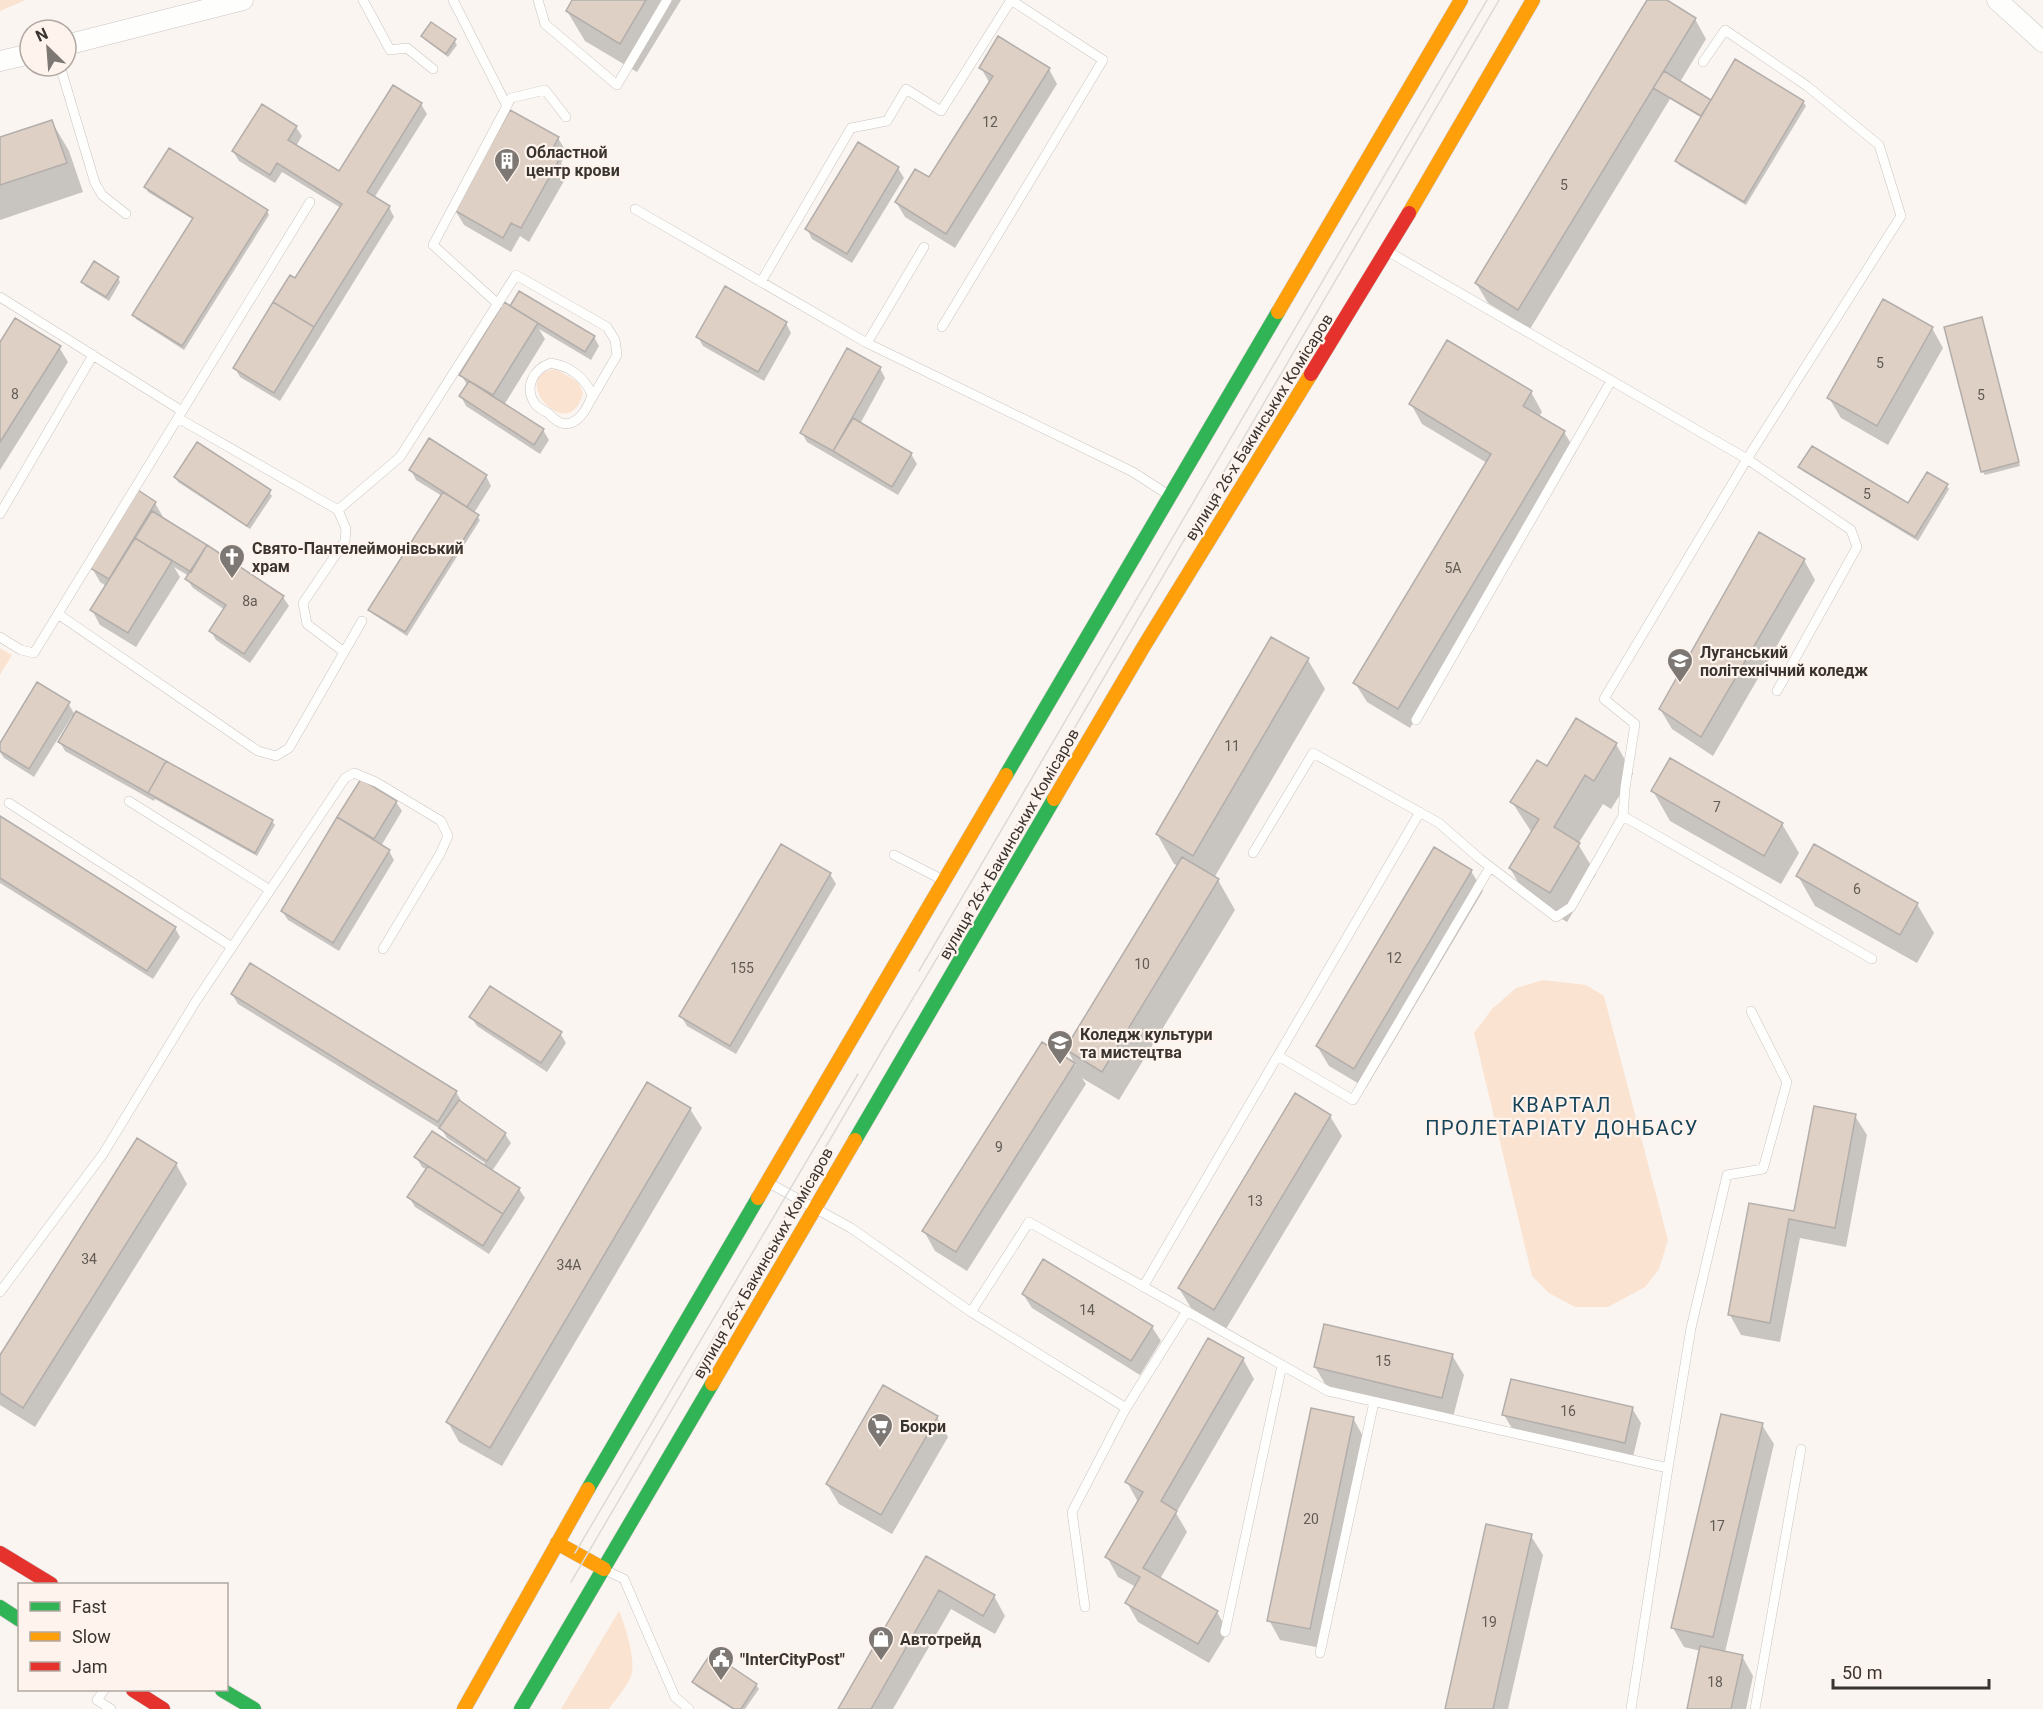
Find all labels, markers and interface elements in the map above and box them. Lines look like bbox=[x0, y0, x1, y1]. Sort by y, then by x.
north arrow bbox=[18, 18, 78, 78]
text: N bbox=[33, 24, 51, 46]
house number: 12 bbox=[982, 114, 998, 130]
place label: Областной центр крови bbox=[526, 143, 620, 180]
building icon: Областной центр крови bbox=[492, 146, 522, 184]
house number: 5 bbox=[1560, 177, 1568, 193]
street label: вулиця 26-х Бакинських Комісаров bbox=[1181, 310, 1337, 544]
house number: 5 bbox=[1876, 355, 1884, 371]
house number: 8 bbox=[11, 386, 19, 402]
house number: 5 bbox=[1977, 387, 1985, 403]
house number: 5 bbox=[1863, 486, 1871, 502]
place label: Свято-Пантелеймонівський храм bbox=[252, 539, 464, 576]
church icon: Свято-Пантелеймонівський храм bbox=[217, 542, 247, 580]
house number: 5А bbox=[1444, 560, 1462, 576]
house number: 8а bbox=[242, 593, 258, 609]
place label: Луганський політехнічний коледж bbox=[1700, 643, 1868, 680]
school or university icon: Луганський політехнічний коледж bbox=[1665, 646, 1695, 684]
street label: вулиця 26-х Бакинських Комісаров bbox=[935, 725, 1083, 963]
house number: 11 bbox=[1224, 738, 1240, 754]
house number: 7 bbox=[1713, 799, 1721, 815]
house number: 6 bbox=[1853, 881, 1861, 897]
house number: 12 bbox=[1386, 950, 1402, 966]
house number: 10 bbox=[1134, 956, 1150, 972]
house number: 155 bbox=[730, 960, 754, 976]
place label: Коледж культури та мистецтва bbox=[1080, 1025, 1213, 1062]
school or university icon: Коледж культури та мистецтва bbox=[1045, 1028, 1075, 1066]
district label: КВАРТАЛ ПРОЛЕТАРІАТУ ДОНБАСУ bbox=[1425, 1093, 1699, 1140]
house number: 9 bbox=[995, 1139, 1003, 1155]
street label: вулиця 26-х Бакинських Комісаров bbox=[689, 1144, 837, 1382]
house number: 13 bbox=[1247, 1193, 1263, 1209]
house number: 34 bbox=[81, 1251, 97, 1267]
house number: 34А bbox=[557, 1257, 581, 1273]
house number: 14 bbox=[1079, 1302, 1095, 1318]
house number: 15 bbox=[1375, 1353, 1391, 1369]
house number: 16 bbox=[1560, 1403, 1576, 1419]
supermarket icon: Бокри bbox=[865, 1411, 895, 1449]
place label: Бокри bbox=[900, 1417, 946, 1436]
house number: 20 bbox=[1303, 1511, 1319, 1527]
house number: 17 bbox=[1709, 1518, 1725, 1534]
legend bbox=[18, 1583, 228, 1691]
text: Fast bbox=[72, 1596, 107, 1617]
house number: 19 bbox=[1481, 1614, 1497, 1630]
shop icon: Автотрейд bbox=[866, 1624, 896, 1662]
text: Slow bbox=[72, 1626, 111, 1647]
place label: Автотрейд bbox=[900, 1630, 981, 1649]
public building icon: "InterCityPost" bbox=[706, 1644, 736, 1682]
place label: "InterCityPost" bbox=[740, 1650, 845, 1669]
scale bar bbox=[1833, 1652, 1989, 1690]
text: Jam bbox=[72, 1656, 108, 1677]
text: 50 m bbox=[1842, 1662, 1882, 1683]
house number: 18 bbox=[1707, 1674, 1723, 1690]

